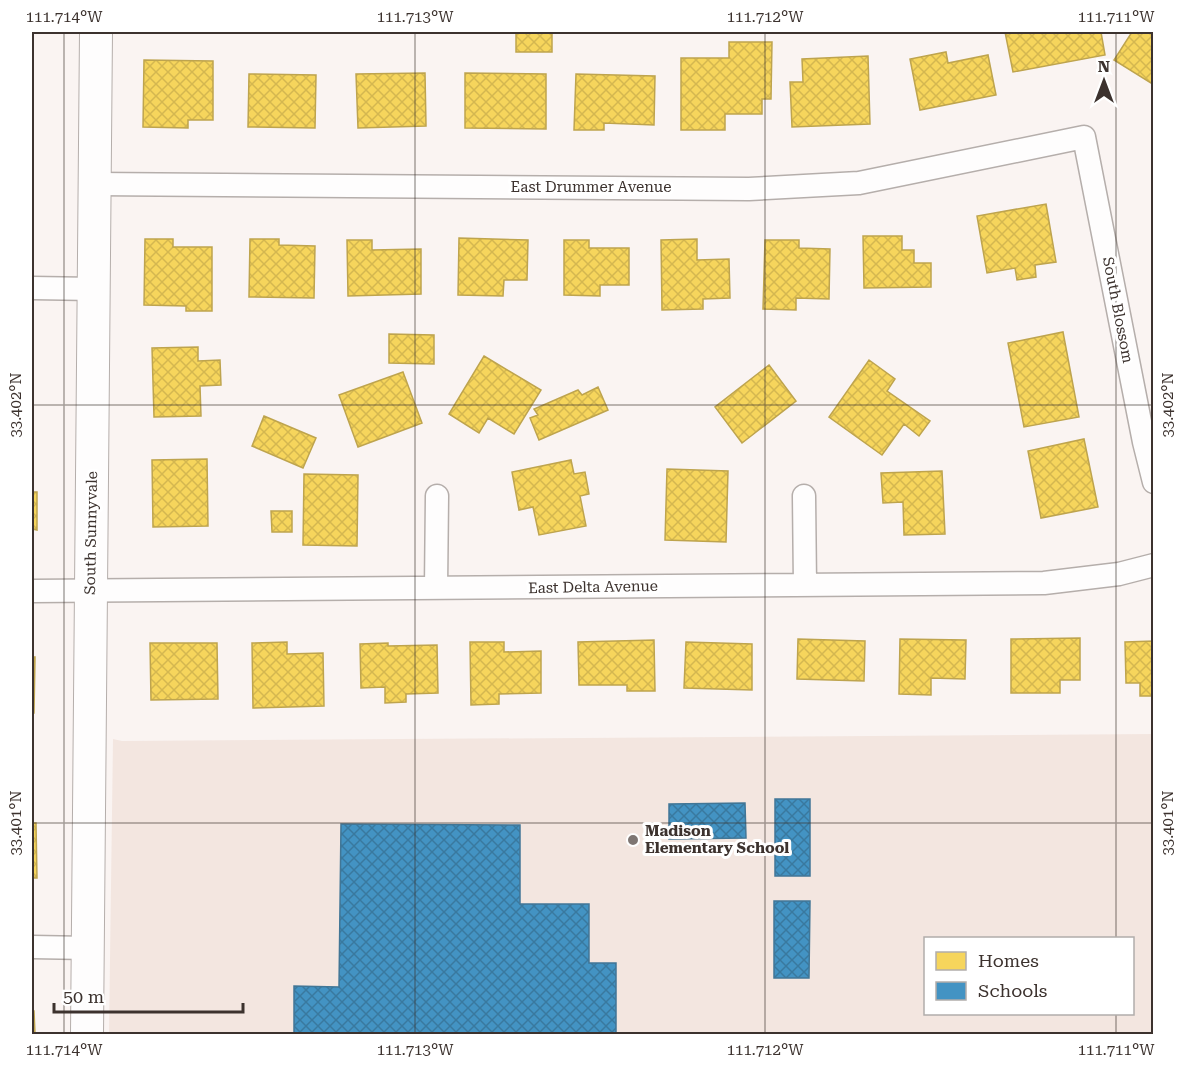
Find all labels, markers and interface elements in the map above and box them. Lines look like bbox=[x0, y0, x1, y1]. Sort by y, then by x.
text: 111.714°W bbox=[26, 8, 103, 26]
text: 111.713°W bbox=[377, 8, 454, 26]
text: 111.712°W bbox=[727, 8, 804, 26]
text: 111.711°W bbox=[1078, 8, 1155, 26]
north arrow bbox=[1074, 51, 1134, 111]
text: N bbox=[1098, 57, 1110, 76]
street label: East Drummer Avenue bbox=[511, 178, 671, 196]
street label: South Blossom bbox=[1099, 255, 1137, 365]
text: 33.402°N bbox=[7, 372, 25, 438]
text: 33.402°N bbox=[1159, 372, 1177, 438]
street label: South Sunnyvale bbox=[81, 471, 101, 595]
street label: East Delta Avenue bbox=[528, 577, 658, 597]
text: 33.401°N bbox=[7, 790, 25, 856]
text: 33.401°N bbox=[1159, 790, 1177, 856]
place label: Madison Elementary School bbox=[645, 822, 789, 857]
marker: Madison Elementary School bbox=[626, 833, 640, 847]
legend bbox=[924, 937, 1134, 1015]
text: Homes bbox=[978, 950, 1039, 971]
scale bar bbox=[54, 976, 243, 1014]
text: Schools bbox=[978, 980, 1047, 1001]
text: 50 m bbox=[63, 986, 104, 1007]
text: 111.714°W bbox=[26, 1041, 103, 1059]
text: 111.713°W bbox=[377, 1041, 454, 1059]
text: 111.712°W bbox=[727, 1041, 804, 1059]
text: 111.711°W bbox=[1078, 1041, 1155, 1059]

